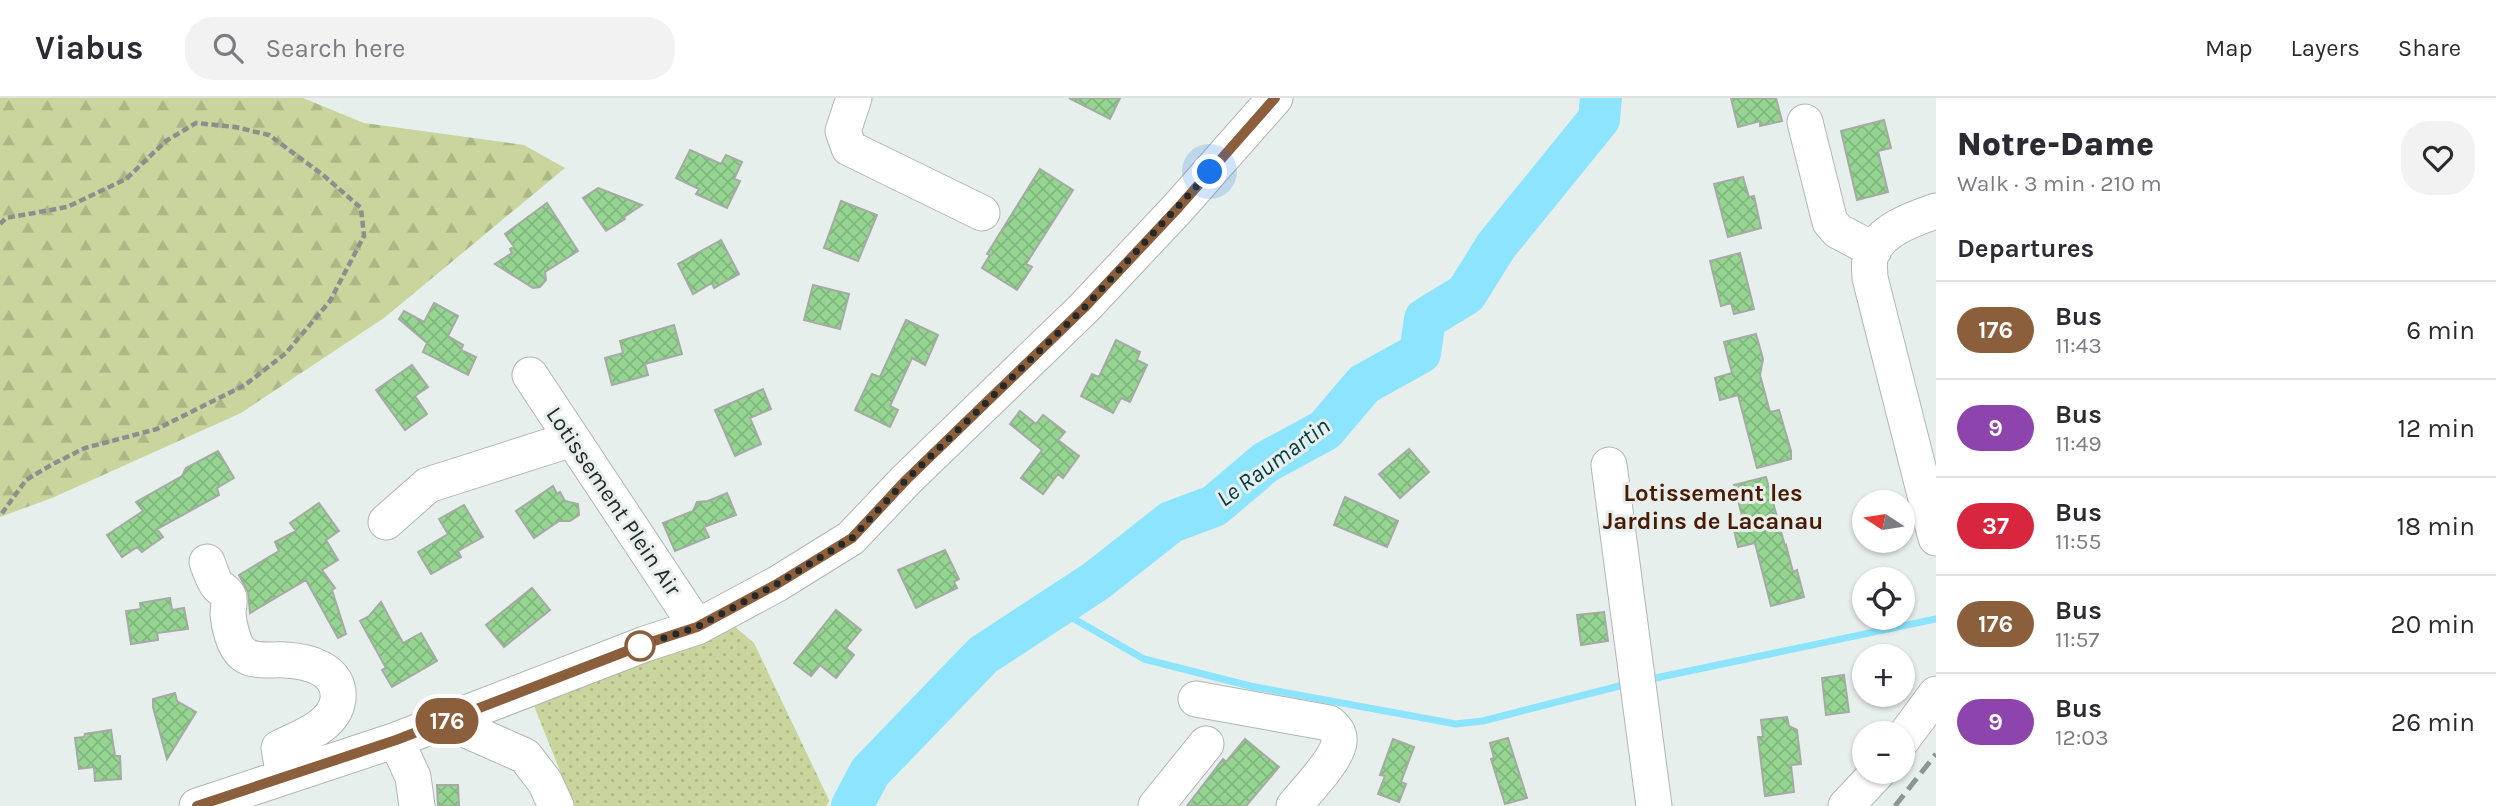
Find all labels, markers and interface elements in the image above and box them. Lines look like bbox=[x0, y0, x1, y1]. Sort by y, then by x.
search box bbox=[185, 17, 675, 80]
text: Viabus bbox=[35, 29, 143, 67]
icon: search bbox=[209, 29, 247, 67]
text: Search here bbox=[265, 33, 405, 64]
text: Map bbox=[2205, 34, 2253, 62]
text: Layers bbox=[2291, 34, 2360, 62]
text: Share bbox=[2398, 34, 2461, 62]
button: heart bbox=[2401, 121, 2475, 195]
text: Notre-Dame bbox=[1957, 125, 2154, 163]
your location bbox=[1192, 154, 1227, 189]
text: Walk · 3 min · 210 m bbox=[1957, 170, 2162, 197]
text: Departures bbox=[1957, 233, 2094, 264]
text: Bus bbox=[2055, 301, 2102, 332]
text: 6 min bbox=[2406, 315, 2475, 346]
text: 176 bbox=[1978, 316, 2013, 344]
text: 11:43 bbox=[2055, 332, 2102, 359]
text: Bus bbox=[2055, 399, 2102, 430]
street label: Lotissement Plein Air bbox=[540, 402, 687, 601]
water label: Le Raumartin bbox=[1211, 412, 1335, 512]
text: 12 min bbox=[2397, 413, 2475, 444]
text: 9 bbox=[1988, 414, 2003, 442]
text: 11:49 bbox=[2055, 430, 2102, 457]
district label: Lotissement les Jardins de Lacanau bbox=[1603, 479, 1823, 535]
north arrow bbox=[1852, 490, 1914, 553]
map controls bbox=[1852, 490, 1915, 784]
text: Bus bbox=[2055, 497, 2102, 528]
text: 18 min bbox=[2396, 511, 2475, 542]
text: 37 bbox=[1982, 512, 2009, 540]
text: 11:55 bbox=[2055, 528, 2101, 555]
button: locate bbox=[1852, 567, 1915, 630]
text: Bus bbox=[2055, 595, 2102, 626]
text: 20 min bbox=[2391, 609, 2475, 640]
text: 176 bbox=[1978, 610, 2013, 638]
text: 11:57 bbox=[2055, 626, 2099, 653]
unlabelled marker bbox=[625, 631, 655, 661]
button: + bbox=[1852, 644, 1915, 707]
text: Bus bbox=[2055, 693, 2102, 724]
line badge: 176 bbox=[407, 698, 487, 744]
text: 176 bbox=[429, 707, 465, 735]
text: 26 min bbox=[2391, 707, 2475, 738]
text: 9 bbox=[1988, 708, 2003, 736]
button: − bbox=[1852, 721, 1915, 784]
text: 12:03 bbox=[2055, 724, 2108, 751]

